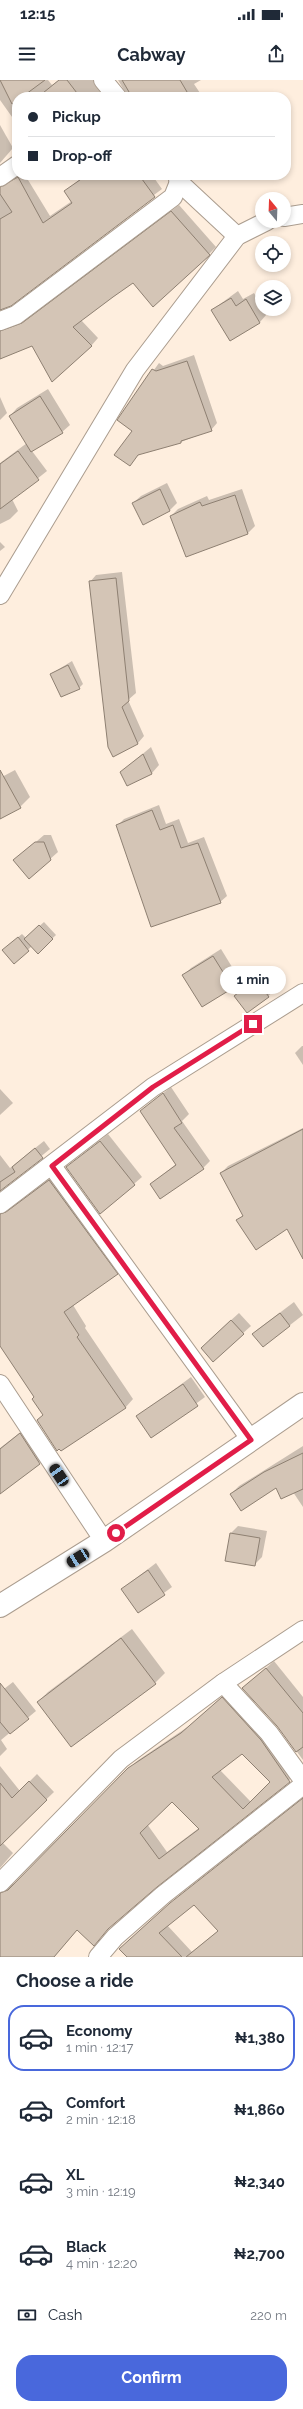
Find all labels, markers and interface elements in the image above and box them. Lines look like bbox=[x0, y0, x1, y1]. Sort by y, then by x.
text: 12:15 bbox=[20, 5, 55, 23]
icon: menu bbox=[16, 43, 38, 65]
icon: share bbox=[265, 43, 287, 65]
text: Cabway bbox=[117, 44, 186, 65]
text: Pickup bbox=[52, 108, 101, 126]
text: Drop-off bbox=[52, 147, 112, 165]
north arrow bbox=[255, 192, 291, 228]
map controls bbox=[255, 192, 291, 316]
button: locate bbox=[255, 236, 291, 272]
button: layers bbox=[255, 280, 291, 316]
callout: 1 min bbox=[220, 966, 286, 994]
text: 1 min bbox=[237, 972, 269, 987]
route end bbox=[244, 1015, 262, 1033]
car bbox=[47, 1462, 71, 1488]
route start bbox=[107, 1524, 125, 1542]
car bbox=[65, 1547, 91, 1569]
text: Choose a ride bbox=[16, 1970, 134, 1991]
icon: car bbox=[18, 2020, 54, 2056]
text: Economy bbox=[66, 2022, 133, 2040]
text: ₦1,380 bbox=[235, 2029, 285, 2047]
text: 1 min · 12:17 bbox=[66, 2040, 134, 2055]
icon: car bbox=[18, 2092, 54, 2128]
text: Comfort bbox=[66, 2094, 125, 2112]
text: ₦1,860 bbox=[234, 2101, 285, 2119]
text: 2 min · 12:18 bbox=[66, 2112, 136, 2127]
icon: car bbox=[18, 2164, 54, 2200]
text: XL bbox=[66, 2166, 84, 2184]
text: ₦2,340 bbox=[234, 2173, 285, 2191]
text: 3 min · 12:19 bbox=[66, 2184, 136, 2199]
icon: car bbox=[18, 2236, 54, 2272]
text: Black bbox=[66, 2238, 106, 2256]
text: ₦2,700 bbox=[234, 2245, 285, 2263]
text: 4 min · 12:20 bbox=[66, 2256, 137, 2271]
icon: cash bbox=[16, 2304, 38, 2326]
text: Cash bbox=[48, 2306, 82, 2324]
text: 220 m bbox=[250, 2308, 287, 2323]
button: Confirm bbox=[16, 2355, 287, 2401]

